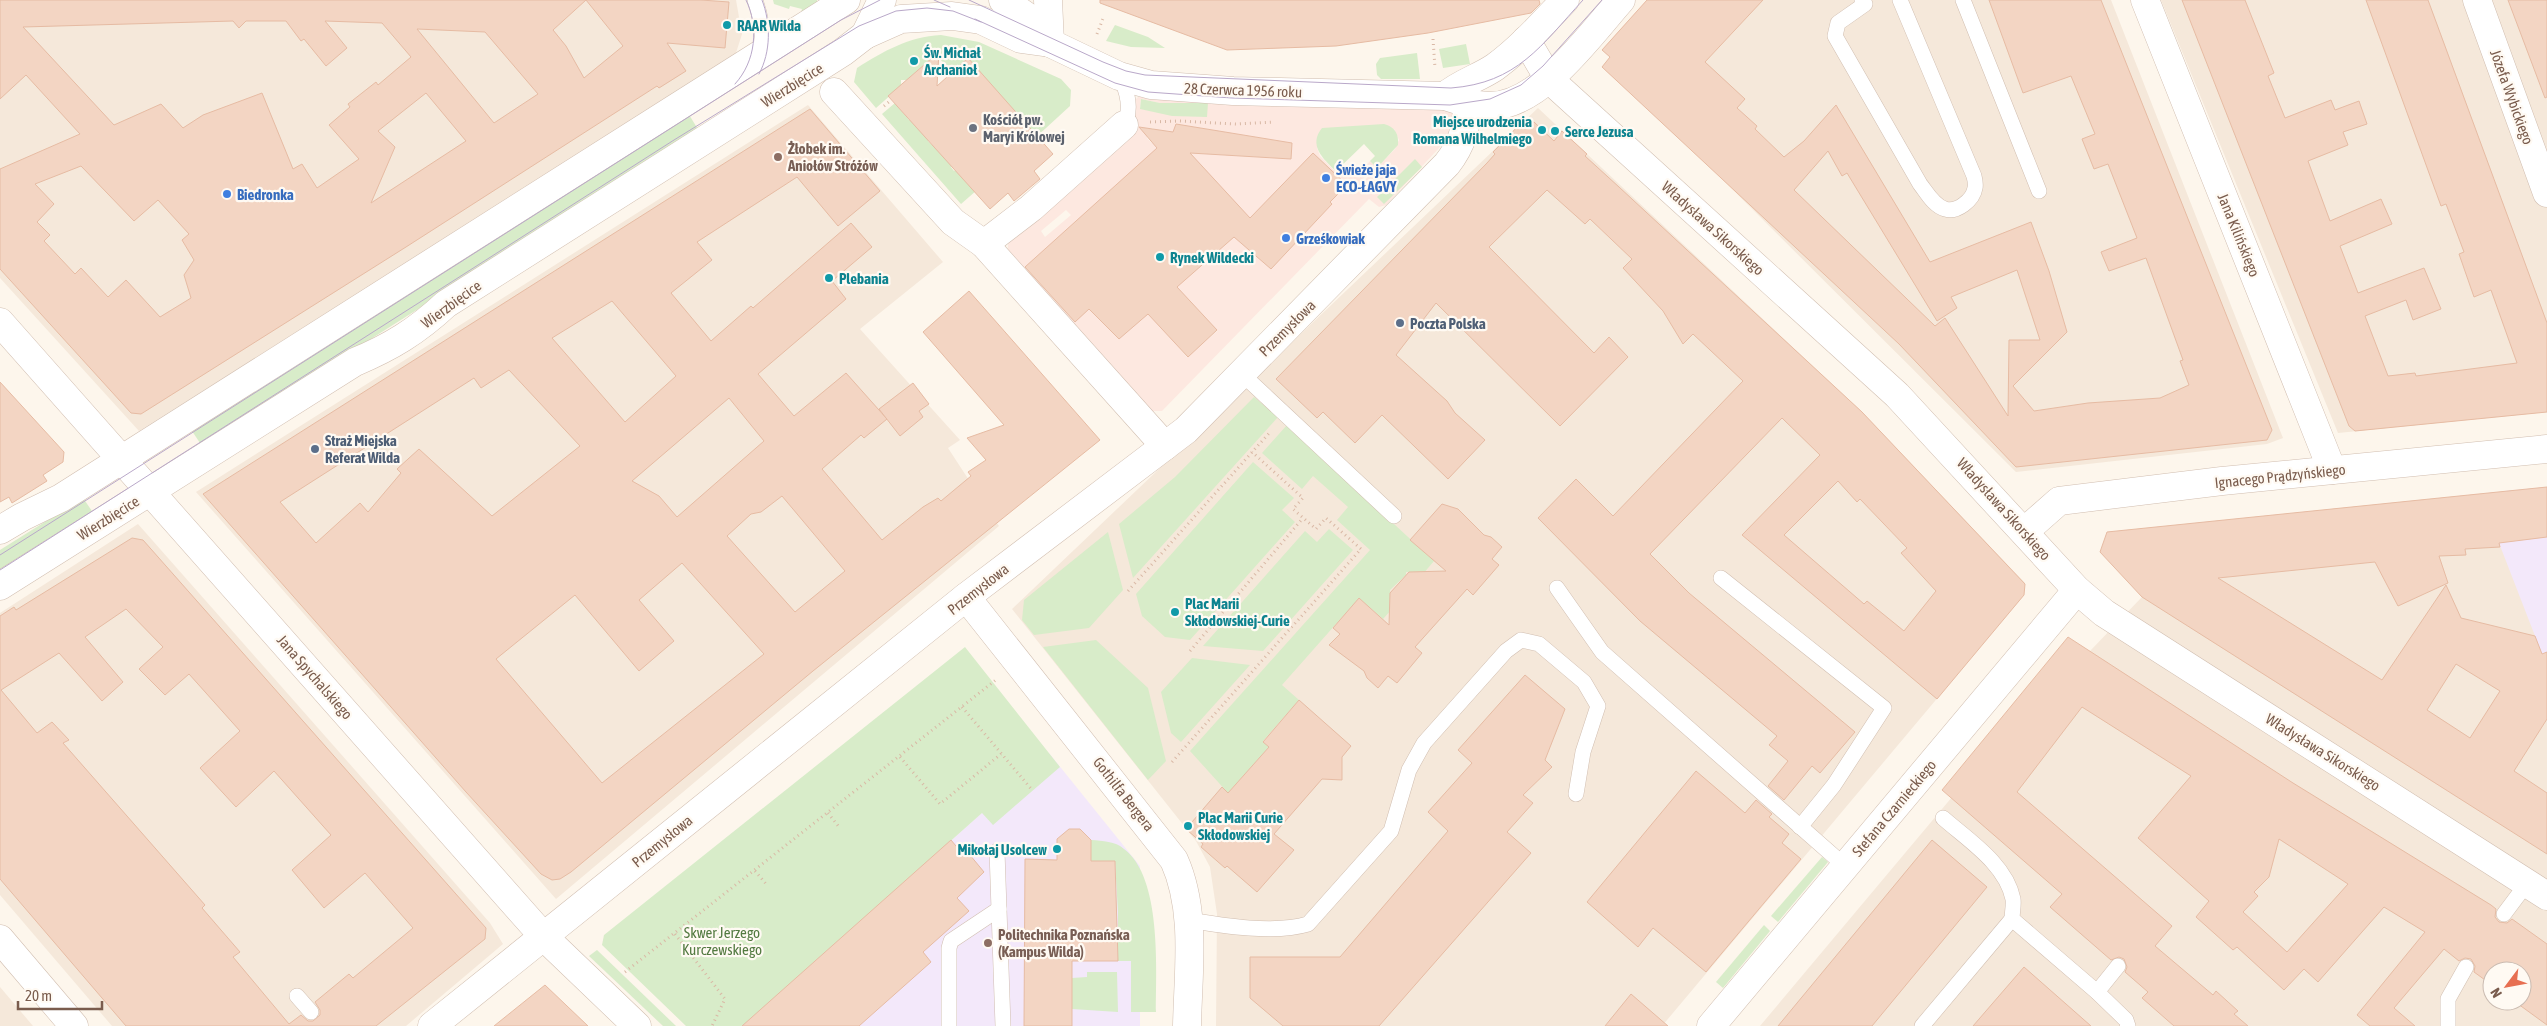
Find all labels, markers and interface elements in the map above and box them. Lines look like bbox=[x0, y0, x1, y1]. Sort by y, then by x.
place label: RAAR Wilda bbox=[737, 17, 801, 34]
marker: RAAR Wilda bbox=[721, 19, 733, 31]
place label: Św. Michał Archanioł bbox=[923, 44, 982, 78]
street label: Józefa Wybickiego bbox=[2487, 47, 2537, 147]
marker: Św. Michał Archanioł bbox=[908, 55, 920, 67]
street label: Wierzbięcice bbox=[758, 59, 826, 111]
street label: 28 Czerwca 1956 roku bbox=[1184, 79, 1302, 101]
place label: Kościół pw. Maryi Królowej bbox=[983, 111, 1065, 145]
place label: Miejsce urodzenia Romana Wilhelmiego bbox=[1413, 113, 1532, 147]
marker: Kościół pw. Maryi Królowej bbox=[967, 122, 979, 134]
place label: Serce Jezusa bbox=[1565, 123, 1634, 140]
marker: Miejsce urodzenia Romana Wilhelmiego bbox=[1536, 124, 1548, 136]
marker: Serce Jezusa bbox=[1549, 125, 1561, 137]
place label: Żłobek im. Aniołów Stróżów bbox=[787, 140, 878, 174]
marker: Żłobek im. Aniołów Stróżów bbox=[772, 151, 784, 163]
place label: Świeże jaja ECO-ŁAGVY bbox=[1336, 161, 1397, 195]
marker: Świeże jaja ECO-ŁAGVY bbox=[1320, 172, 1332, 184]
street label: Władysława Sikorskiego bbox=[1658, 178, 1768, 278]
place label: Biedronka bbox=[237, 186, 294, 203]
marker: Biedronka bbox=[221, 188, 233, 200]
street label: Jana Kilińskiego bbox=[2215, 191, 2263, 279]
place label: Grześkowiak bbox=[1296, 230, 1365, 247]
marker: Grześkowiak bbox=[1280, 232, 1292, 244]
place label: Rynek Wildecki bbox=[1170, 249, 1254, 266]
marker: Rynek Wildecki bbox=[1154, 251, 1166, 263]
place label: Plebania bbox=[839, 270, 889, 287]
marker: Plebania bbox=[823, 272, 835, 284]
street label: Wierzbięcice bbox=[418, 277, 484, 331]
street label: Przemysłowa bbox=[1255, 296, 1319, 360]
place label: Poczta Polska bbox=[1410, 315, 1486, 332]
marker: Poczta Polska bbox=[1394, 317, 1406, 329]
place label: Straż Miejska Referat Wilda bbox=[325, 432, 400, 466]
marker: Straż Miejska Referat Wilda bbox=[309, 443, 321, 455]
street label: Władysława Sikorskiego bbox=[1954, 454, 2054, 564]
street label: Ignacego Prądzyńskiego bbox=[2214, 461, 2346, 491]
street label: Wierzbięcice bbox=[74, 492, 142, 544]
street label: Przemysłowa bbox=[944, 560, 1012, 618]
place label: Plac Marii Skłodowskiej-Curie bbox=[1185, 595, 1290, 629]
marker: Plac Marii Skłodowskiej-Curie bbox=[1169, 606, 1181, 618]
street label: Jana Spychalskiego bbox=[274, 631, 356, 723]
street label: Władysława Sikorskiego bbox=[2263, 710, 2383, 794]
street label: Gothilfa Bergera bbox=[1090, 754, 1158, 834]
street label: Stefana Czarnieckiego bbox=[1849, 756, 1939, 860]
place label: Plac Marii Curie Skłodowskiej bbox=[1198, 809, 1283, 843]
street label: Przemysłowa bbox=[628, 812, 696, 870]
marker: Plac Marii Curie Skłodowskiej bbox=[1182, 820, 1194, 832]
place label: Mikołaj Usolcew bbox=[958, 841, 1047, 858]
marker: Mikołaj Usolcew bbox=[1051, 843, 1063, 855]
park label: Skwer Jerzego Kurczewskiego bbox=[682, 924, 762, 958]
place label: Politechnika Poznańska (Kampus Wilda) bbox=[998, 926, 1130, 960]
marker: Politechnika Poznańska (Kampus Wilda) bbox=[982, 937, 994, 949]
north arrow bbox=[2482, 961, 2532, 1011]
scale bar bbox=[18, 978, 101, 1010]
text: N bbox=[2487, 985, 2505, 1001]
text: 20 m bbox=[25, 987, 52, 1004]

